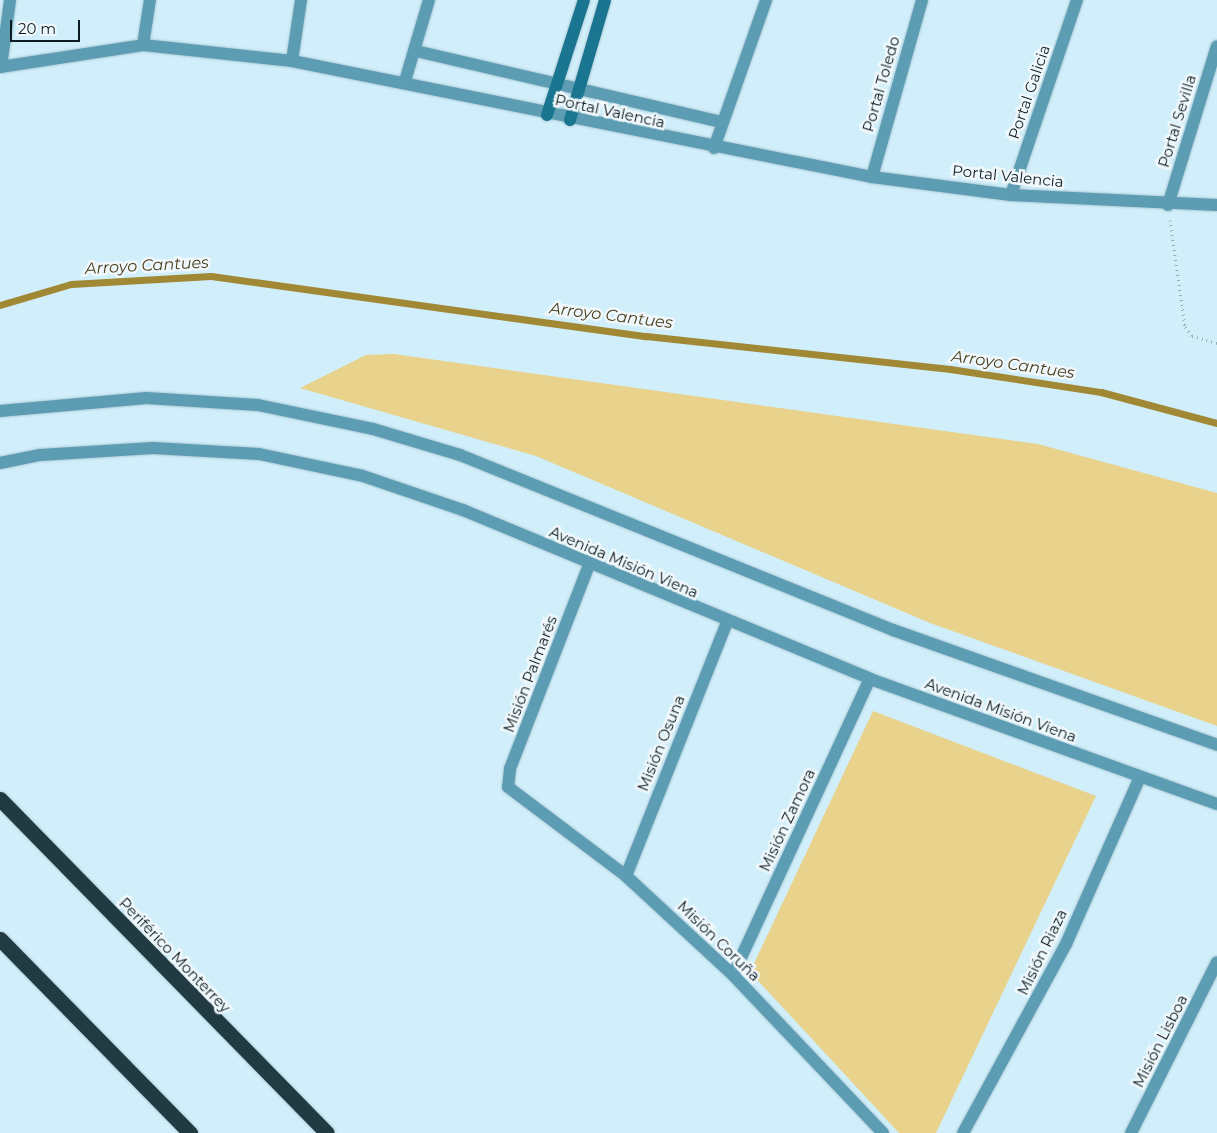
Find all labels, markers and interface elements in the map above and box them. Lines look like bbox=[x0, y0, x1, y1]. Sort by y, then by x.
scale bar bbox=[12, 10, 82, 42]
text: 20 m bbox=[18, 19, 56, 38]
street label: Portal Toledo bbox=[859, 34, 903, 134]
street label: Portal Galicia bbox=[1004, 42, 1054, 142]
street label: Portal Sevilla bbox=[1154, 72, 1200, 170]
street label: Portal Valencia bbox=[553, 91, 667, 131]
street label: Portal Valencia bbox=[951, 161, 1065, 191]
water label: Arroyo Cantues bbox=[85, 253, 209, 279]
water label: Arroyo Cantues bbox=[548, 299, 674, 333]
water label: Arroyo Cantues bbox=[950, 347, 1076, 383]
street label: Avenida Misión Viena bbox=[547, 522, 701, 602]
street label: Misión Palmarés bbox=[499, 613, 561, 735]
street label: Avenida Misión Viena bbox=[923, 674, 1079, 746]
street label: Misión Osuna bbox=[634, 692, 688, 794]
street label: Misión Zamora bbox=[755, 766, 819, 874]
street label: Periférico Monterrey bbox=[115, 894, 235, 1016]
street label: Misión Coruña bbox=[674, 897, 764, 985]
street label: Misión Riaza bbox=[1013, 906, 1071, 998]
street label: Misión Lisboa bbox=[1129, 992, 1191, 1090]

